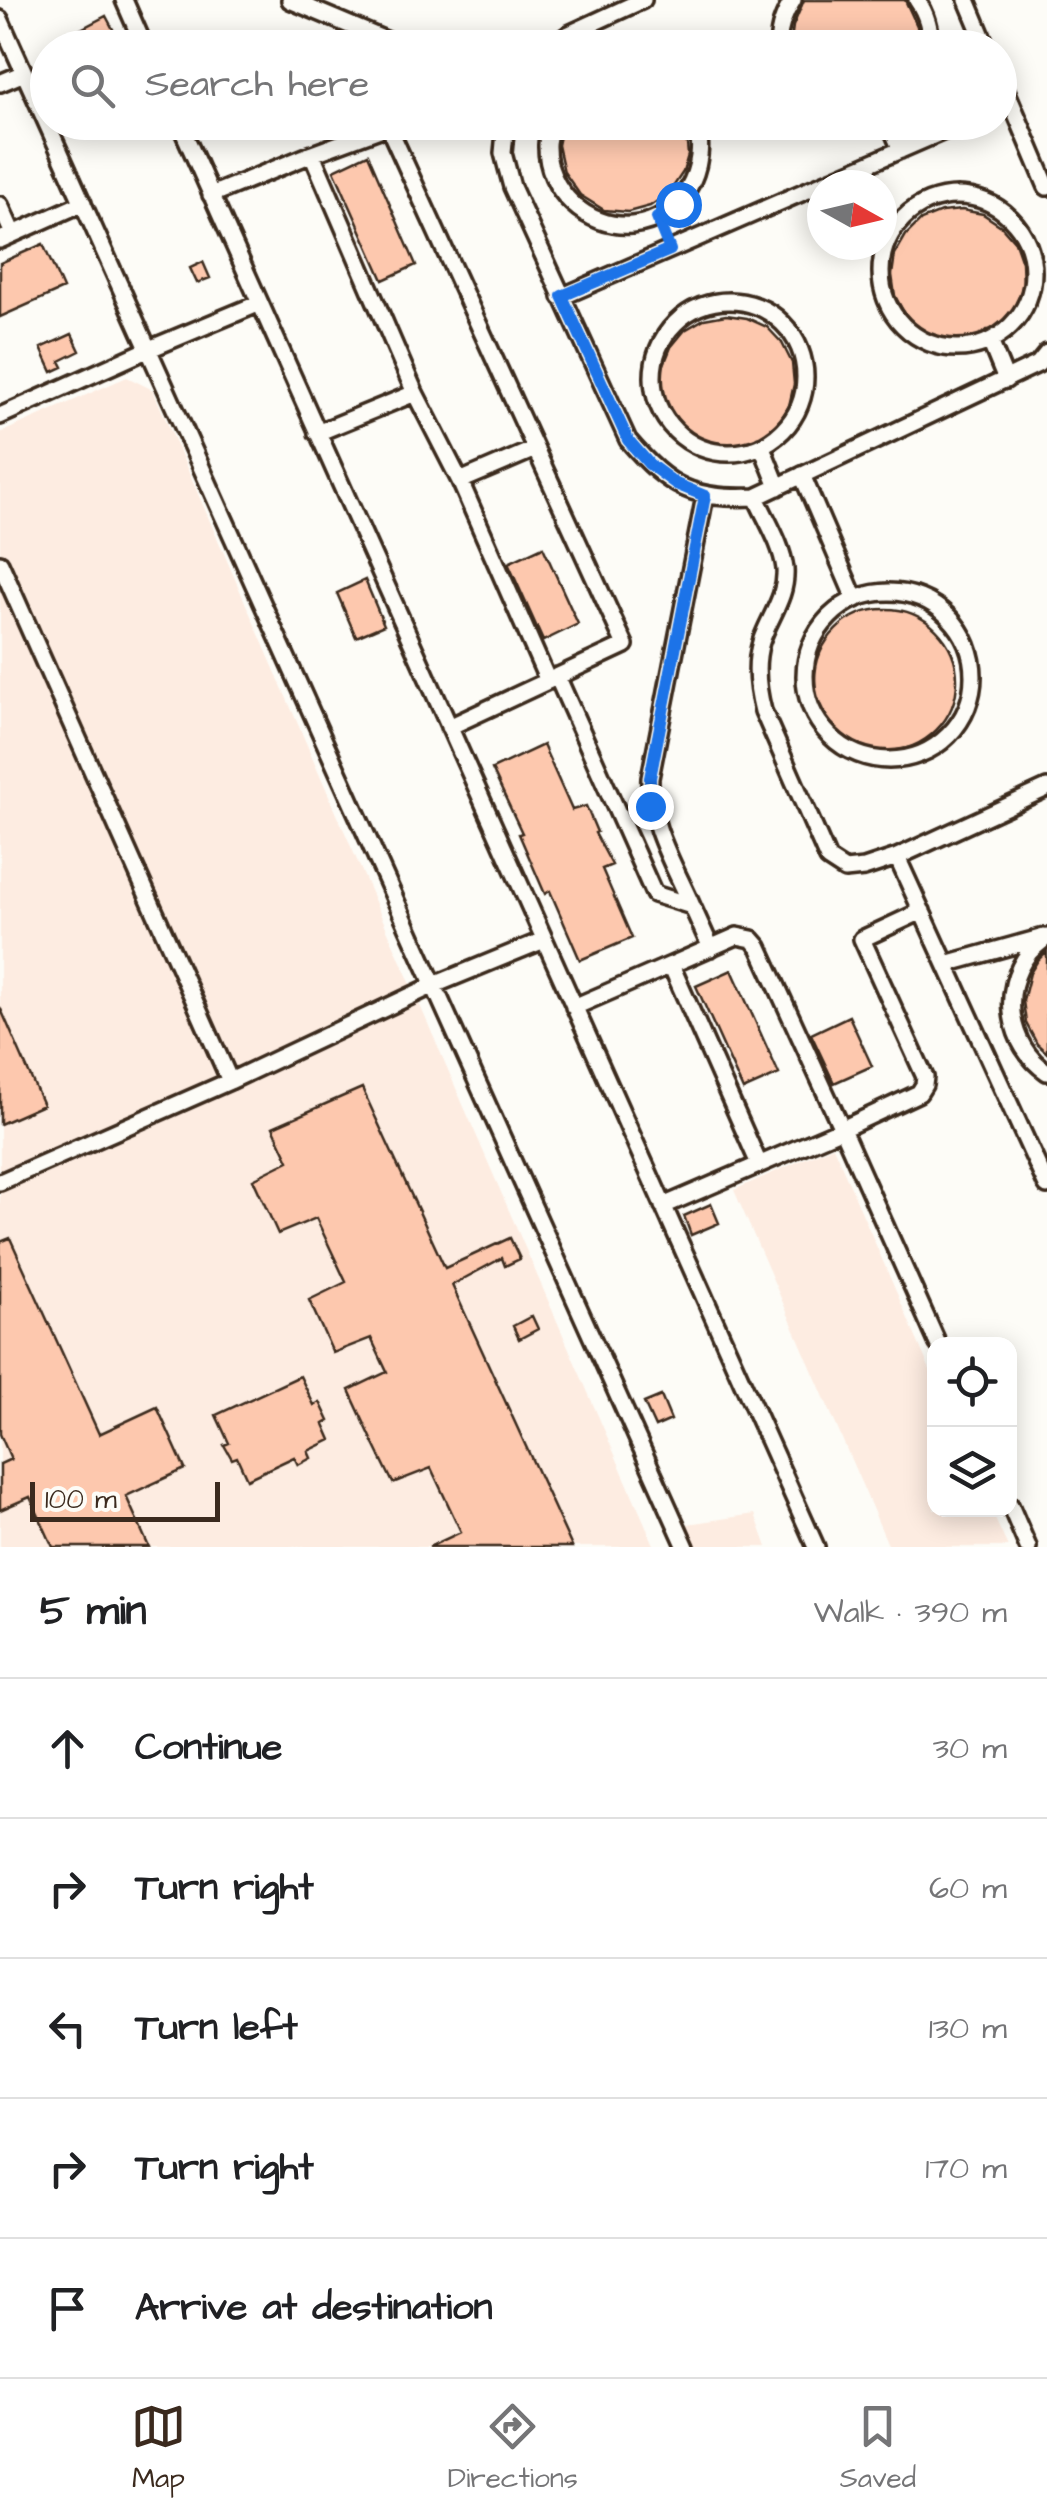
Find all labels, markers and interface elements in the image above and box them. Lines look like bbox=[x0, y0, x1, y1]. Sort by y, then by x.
search box bbox=[30, 30, 1017, 140]
icon: search bbox=[65, 58, 120, 113]
text: Search here bbox=[145, 59, 369, 111]
north arrow bbox=[807, 170, 897, 260]
route start bbox=[656, 182, 702, 228]
route end bbox=[628, 784, 674, 830]
map controls bbox=[927, 1337, 1017, 1517]
button: locate bbox=[927, 1337, 1017, 1427]
button: layers bbox=[927, 1427, 1017, 1517]
scale bar bbox=[30, 1477, 220, 1522]
text: 100 m bbox=[45, 1480, 117, 1519]
text: 5 min bbox=[40, 1583, 147, 1641]
text: Walk · 390 m bbox=[813, 1590, 1007, 1635]
icon: ahead bbox=[40, 1721, 95, 1776]
text: Continue bbox=[135, 1722, 282, 1774]
text: 30 m bbox=[933, 1726, 1007, 1771]
icon: right bbox=[40, 1861, 95, 1916]
text: Turn right bbox=[135, 1862, 314, 1914]
text: 60 m bbox=[929, 1866, 1007, 1911]
icon: left bbox=[40, 2001, 95, 2056]
text: Turn left bbox=[135, 2002, 298, 2054]
text: 130 m bbox=[929, 2006, 1007, 2051]
icon: right bbox=[40, 2141, 95, 2196]
text: Turn right bbox=[135, 2142, 314, 2194]
text: 170 m bbox=[925, 2146, 1007, 2191]
icon: arrive bbox=[40, 2281, 95, 2336]
text: Arrive at destination bbox=[135, 2282, 492, 2334]
tab: Map bbox=[131, 2399, 186, 2498]
tab: Directions bbox=[448, 2399, 578, 2498]
tab: Saved bbox=[840, 2399, 916, 2498]

